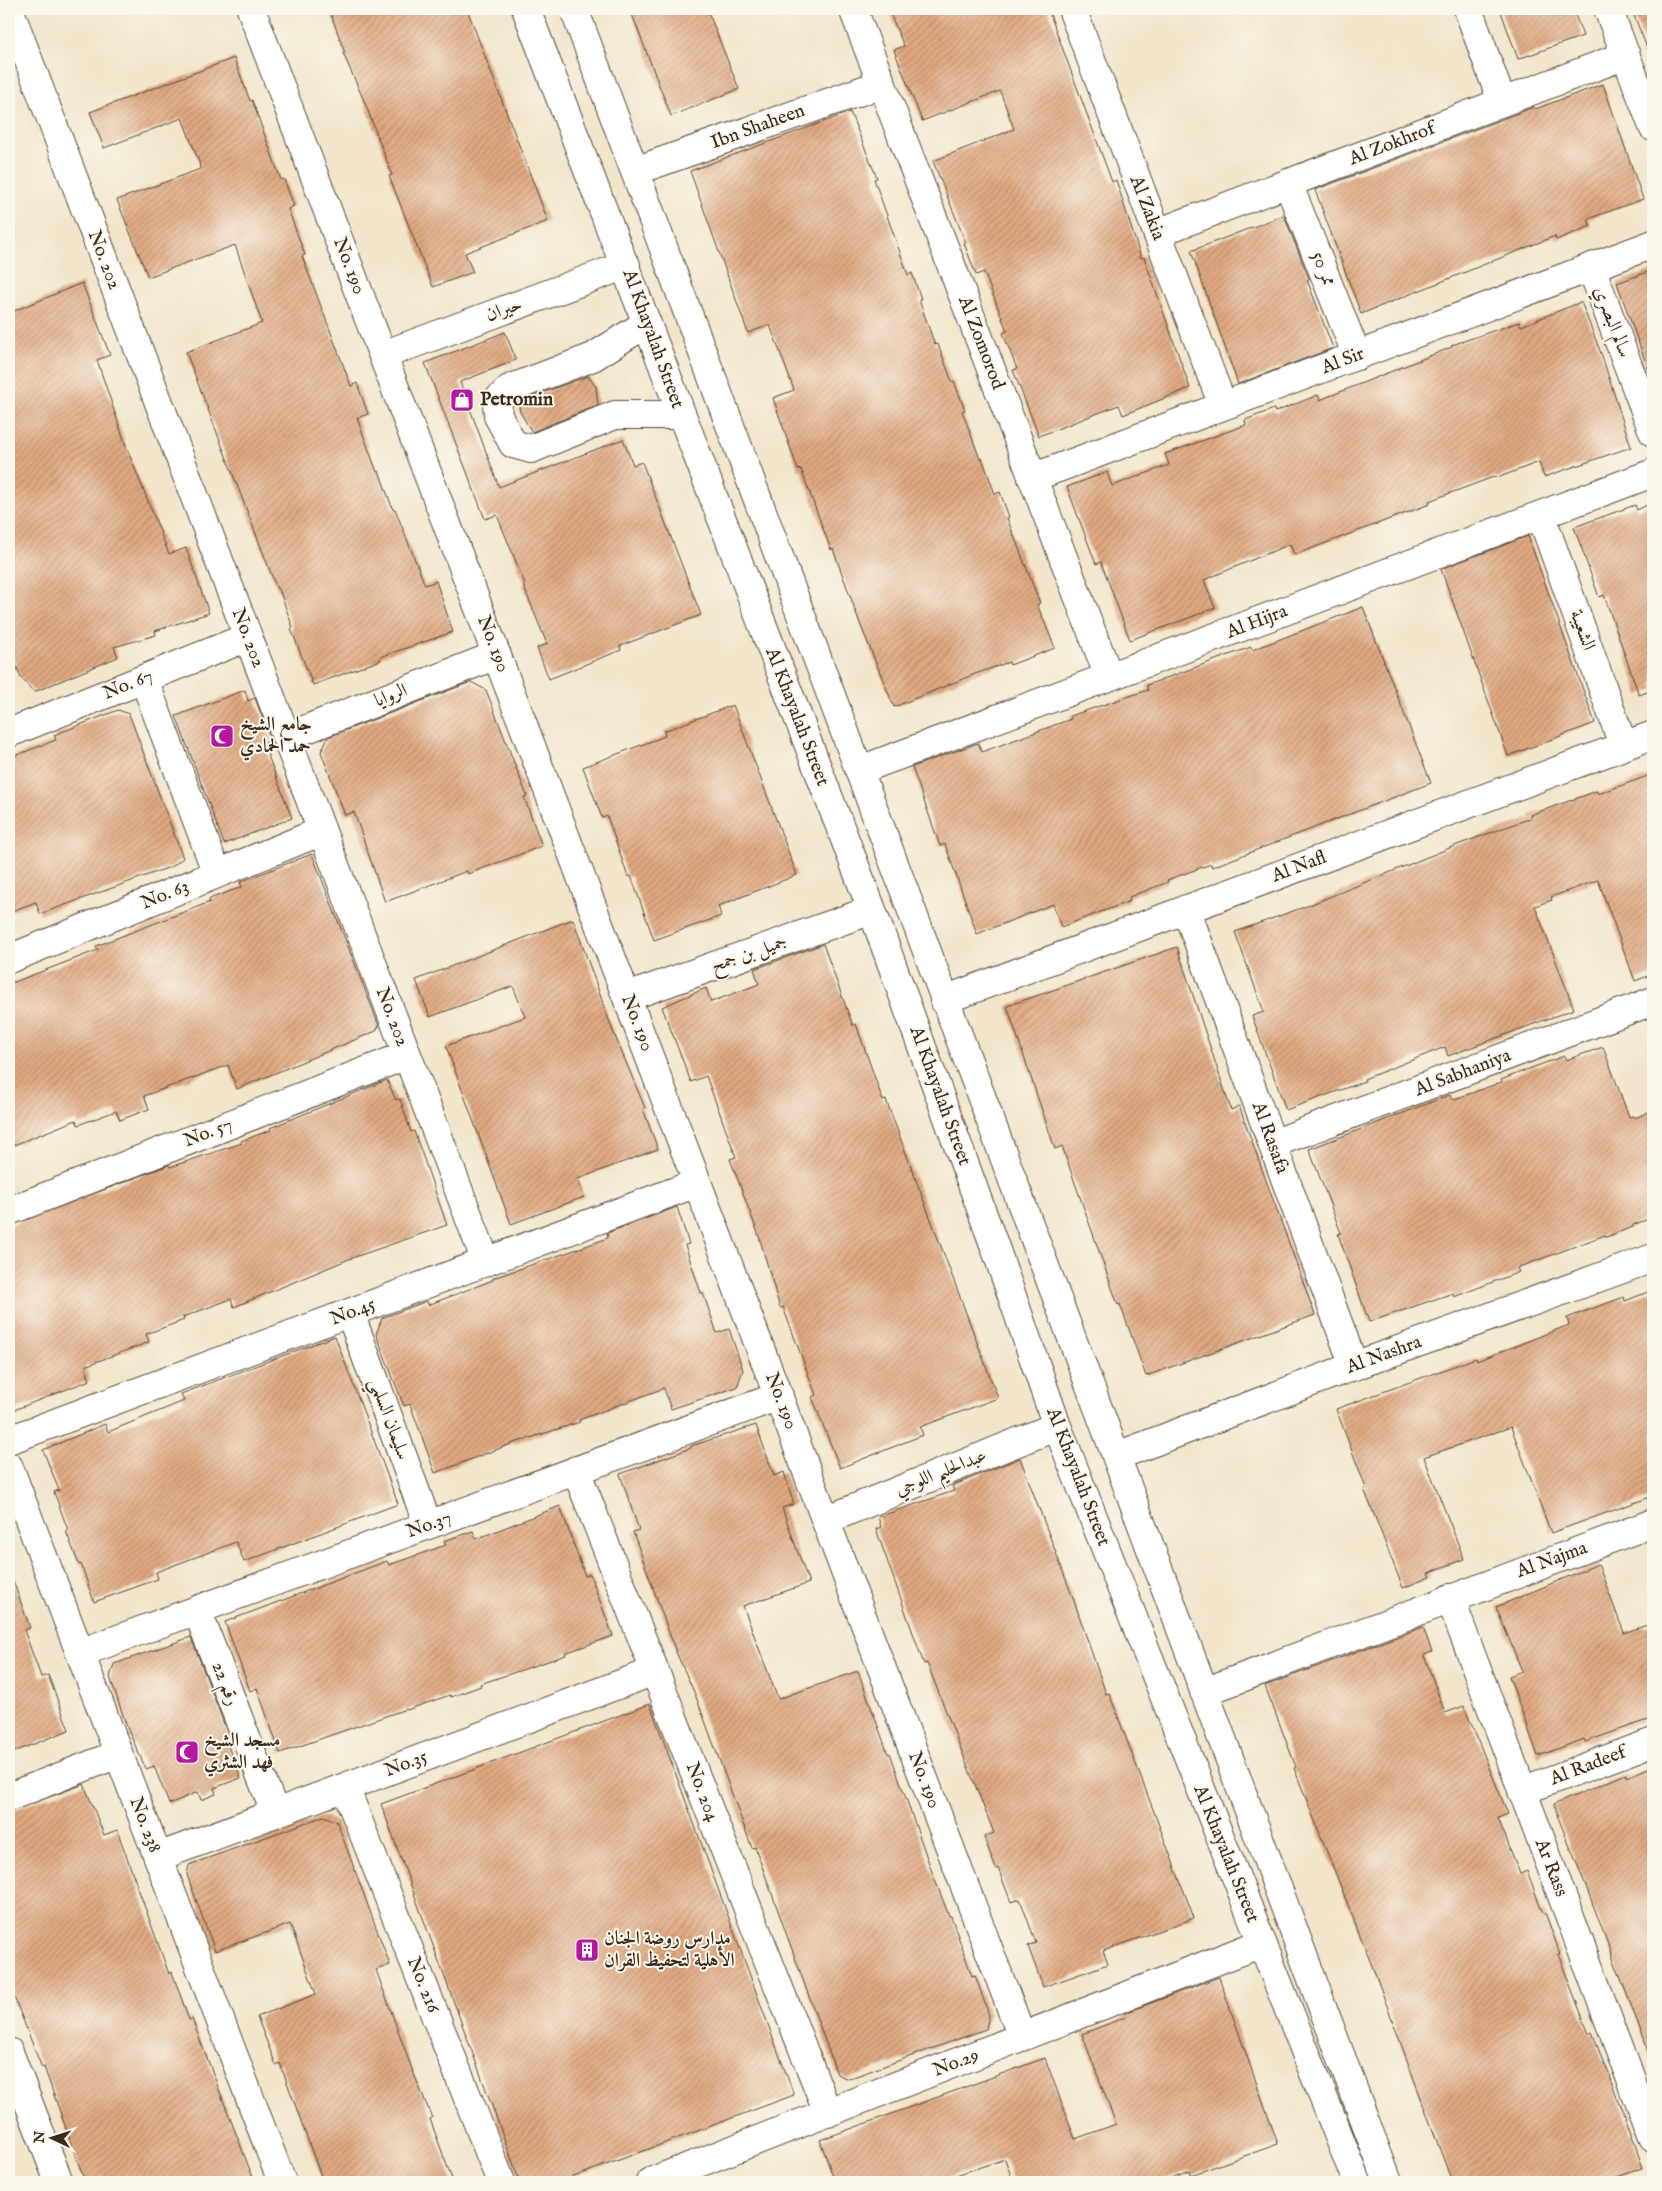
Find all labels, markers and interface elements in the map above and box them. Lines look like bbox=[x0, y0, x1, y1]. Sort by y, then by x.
street label: Ibn Shaheen bbox=[708, 99, 808, 155]
street label: Al Zokhrof bbox=[1345, 116, 1441, 172]
street label: Al Zakia bbox=[1123, 171, 1171, 244]
street label: No. 202 bbox=[82, 227, 126, 293]
street label: No. 190 bbox=[327, 234, 371, 298]
street label: ممر 50 bbox=[1305, 248, 1341, 290]
street label: Al Khayalah Street bbox=[616, 265, 689, 412]
street label: سالم البصري bbox=[1585, 283, 1637, 362]
street label: حيران bbox=[483, 292, 525, 328]
street label: Al Zomorod bbox=[952, 292, 1010, 394]
street label: Al Sir bbox=[1317, 342, 1368, 380]
shop icon: Petromin bbox=[449, 387, 475, 413]
place label: Petromin bbox=[480, 388, 553, 412]
street label: Al Hijra bbox=[1222, 599, 1292, 645]
street label: No. 202 bbox=[226, 605, 270, 671]
street label: الشعيبة bbox=[1564, 606, 1600, 654]
street label: No. 190 bbox=[471, 612, 515, 676]
street label: Al Khayalah Street bbox=[759, 643, 835, 790]
street label: No. 67 bbox=[100, 664, 156, 706]
street label: الروايا bbox=[371, 679, 411, 713]
place label: جامع الشيخ حمد الحمادي bbox=[240, 713, 312, 761]
mosque icon: جامع الشيخ حمد الحمادي bbox=[209, 723, 235, 749]
street label: Al Nafl bbox=[1267, 846, 1330, 889]
street label: No. 63 bbox=[138, 875, 192, 915]
street label: جميل بن جمح bbox=[708, 930, 792, 982]
street label: No. 202 bbox=[370, 984, 414, 1050]
street label: No. 190 bbox=[615, 991, 659, 1055]
street label: Al Khayalah Street bbox=[903, 1022, 976, 1169]
street label: Al Sabhaniya bbox=[1411, 1043, 1515, 1103]
street label: Al Rasafa bbox=[1246, 1098, 1294, 1178]
street label: No. 57 bbox=[180, 1113, 236, 1153]
street label: No.45 bbox=[327, 1292, 379, 1332]
street label: Al Nashra bbox=[1342, 1330, 1426, 1380]
street label: No. 190 bbox=[759, 1369, 803, 1433]
street label: سليمان السلمي bbox=[358, 1375, 415, 1465]
street label: Al Khayalah Street bbox=[1040, 1403, 1116, 1550]
street label: عبدالحليم اللوجي bbox=[892, 1444, 992, 1508]
street label: No.37 bbox=[403, 1506, 455, 1544]
street label: Al Najma bbox=[1512, 1536, 1591, 1584]
street label: رقم 22 bbox=[201, 1659, 244, 1711]
place label: مسجد الشيخ فهد الشثري bbox=[204, 1729, 280, 1777]
mosque icon: مسجد الشيخ فهد الشثري bbox=[174, 1739, 200, 1765]
street label: Al Radeef bbox=[1546, 1739, 1632, 1792]
street label: No.35 bbox=[381, 1745, 431, 1783]
street label: No. 190 bbox=[902, 1748, 946, 1812]
street label: No. 204 bbox=[680, 1759, 725, 1826]
street label: Al Khayalah Street bbox=[1187, 1781, 1265, 1927]
street label: No. 238 bbox=[123, 1794, 167, 1856]
street label: Ar Rass bbox=[1529, 1835, 1573, 1900]
place label: مدارس روضة الجنان الأهلية لتحفيظ القران bbox=[604, 1927, 735, 1973]
building icon: مدارس روضة الجنان الأهلية لتحفيظ القران bbox=[574, 1937, 600, 1963]
street label: No. 216 bbox=[401, 1953, 445, 2017]
street label: No.29 bbox=[930, 2043, 982, 2083]
north arrow bbox=[28, 2114, 78, 2164]
text: N bbox=[31, 2130, 49, 2145]

